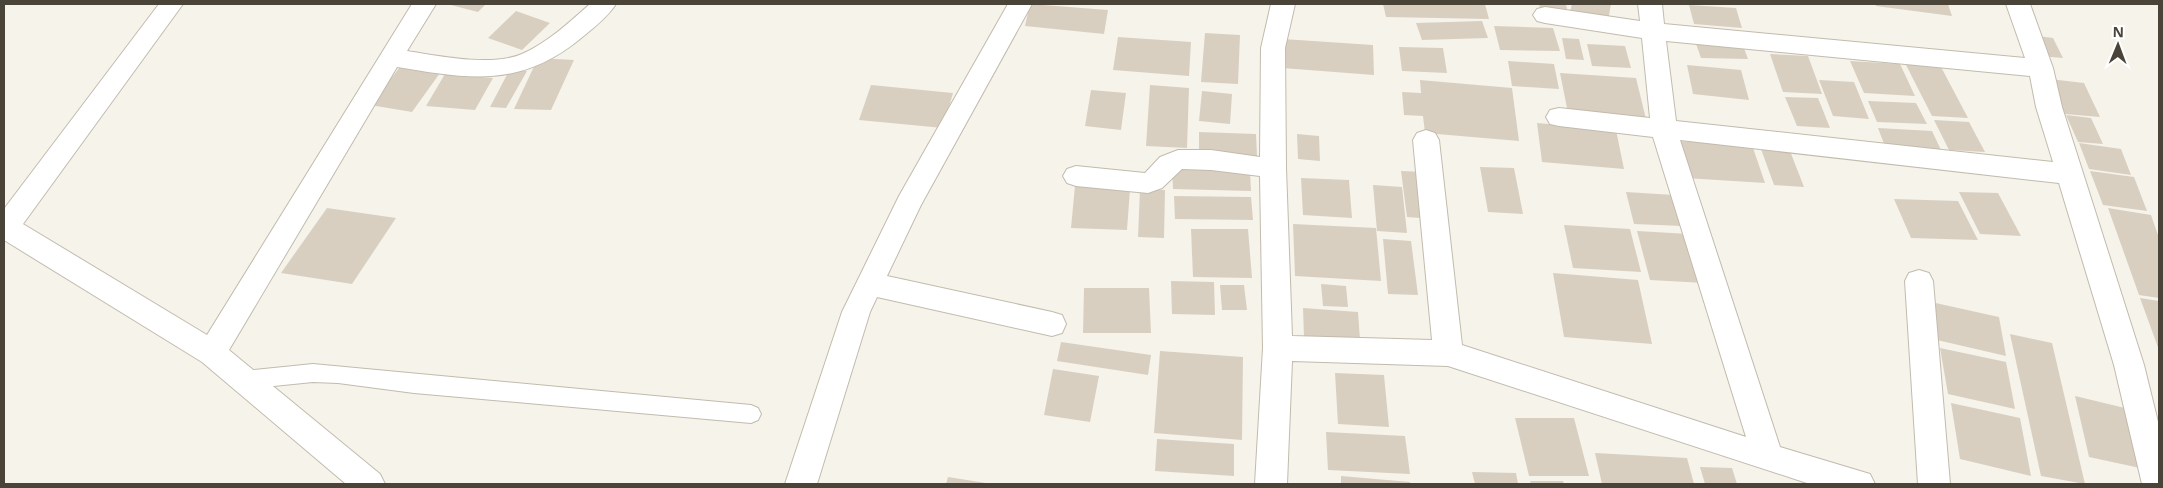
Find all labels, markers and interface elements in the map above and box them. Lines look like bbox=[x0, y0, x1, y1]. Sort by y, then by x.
north arrow bbox=[2093, 20, 2143, 70]
text: N bbox=[2112, 22, 2124, 41]

